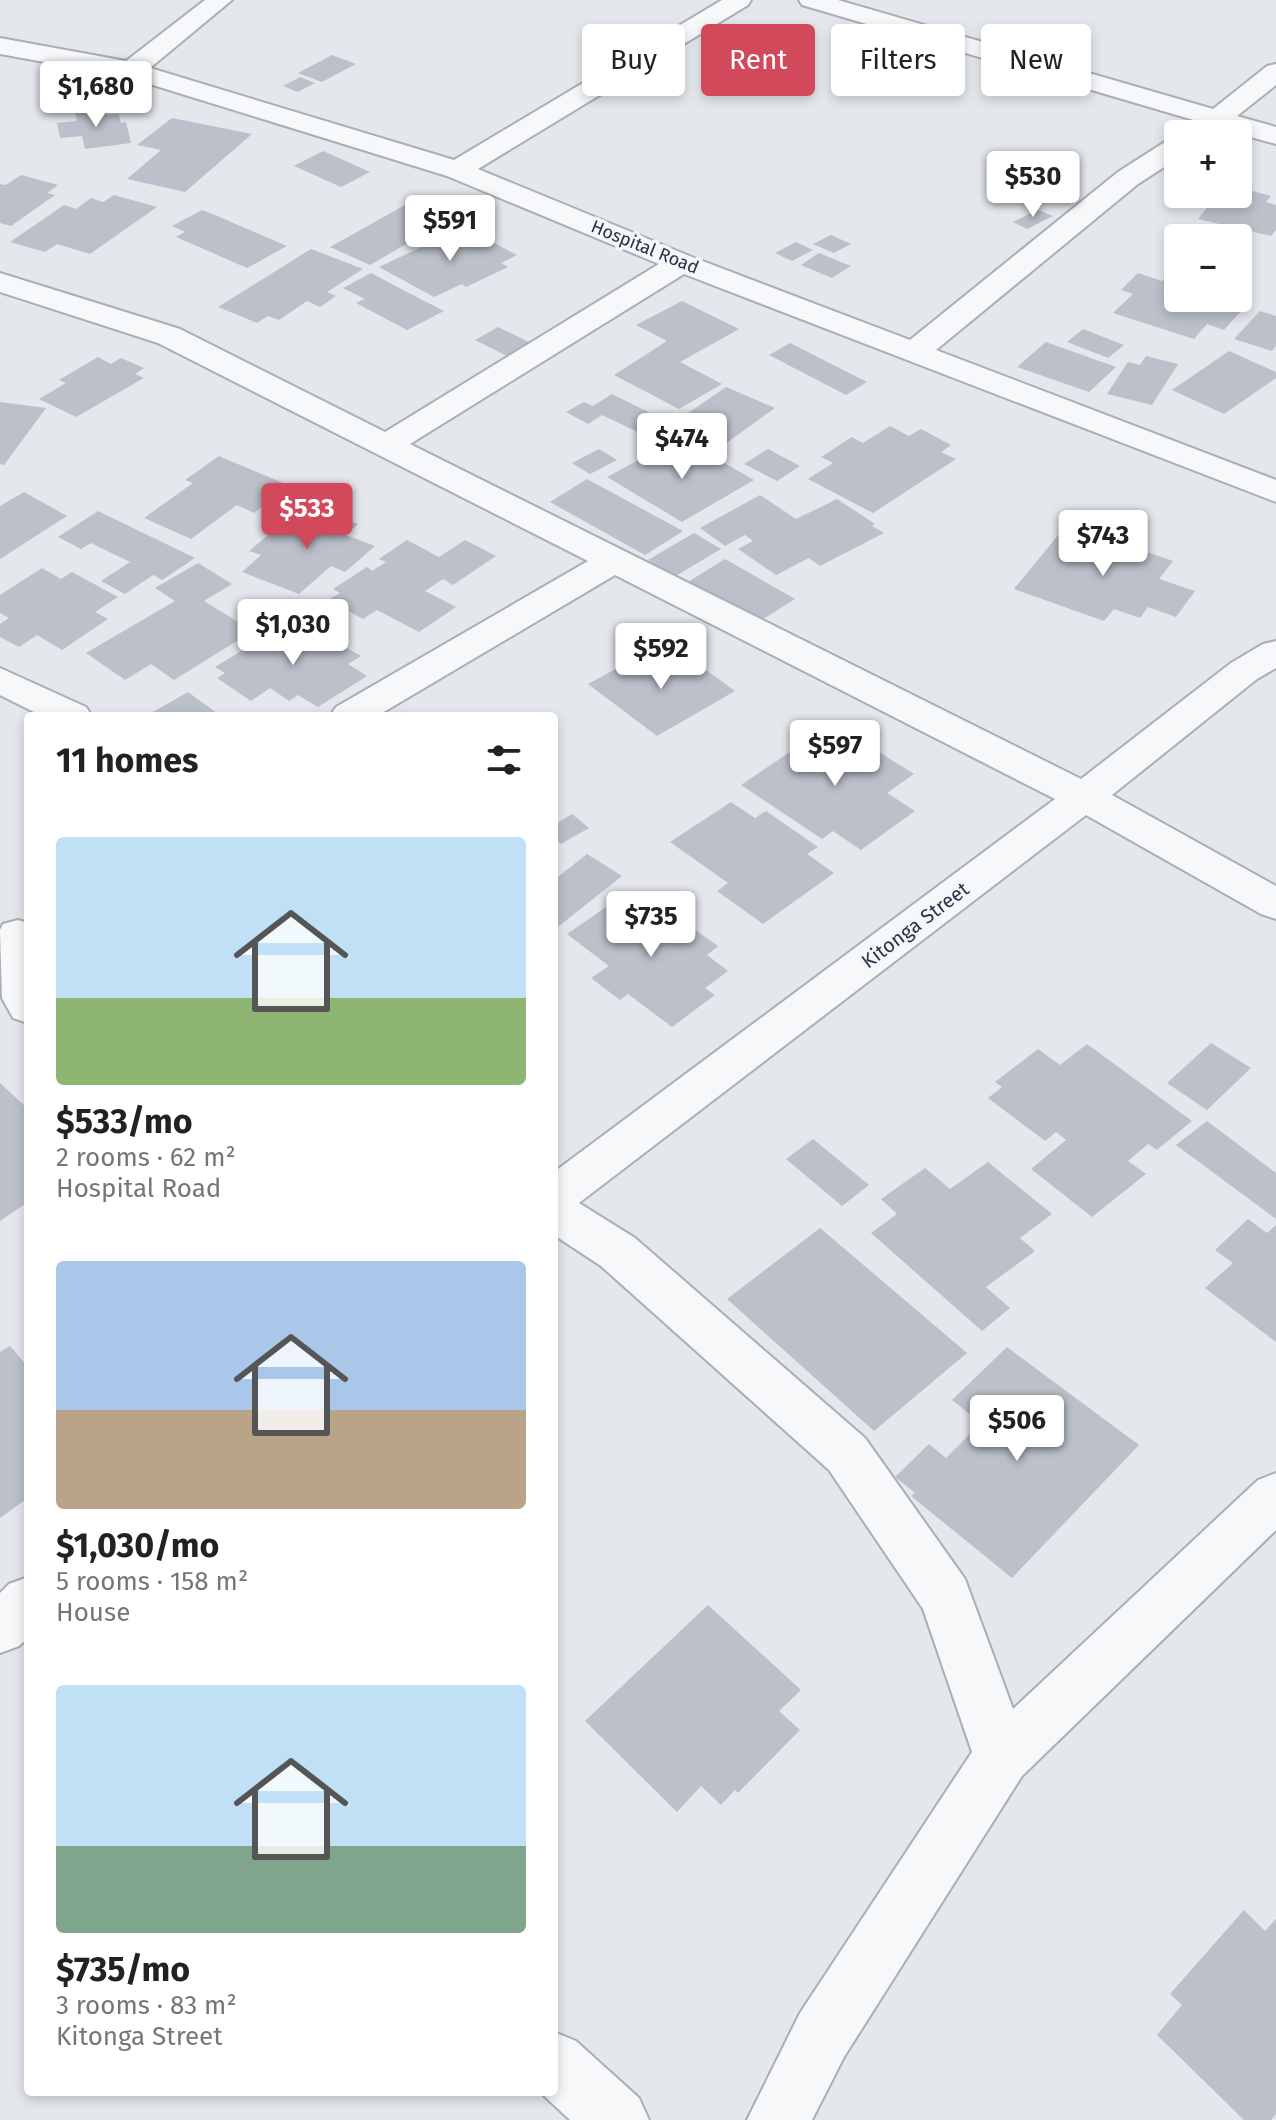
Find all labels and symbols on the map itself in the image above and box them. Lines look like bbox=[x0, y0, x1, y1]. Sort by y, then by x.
pin: $1,680 bbox=[31, 61, 161, 129]
pin: $530 bbox=[986, 151, 1080, 219]
pin: $591 bbox=[403, 195, 497, 263]
street label: Hospital Road bbox=[588, 215, 702, 279]
pin: $474 bbox=[635, 413, 729, 481]
pin: $533 bbox=[260, 483, 354, 551]
pin: $743 bbox=[1056, 510, 1150, 578]
pin: $1,030 bbox=[228, 599, 358, 667]
pin: $592 bbox=[614, 623, 708, 691]
pin: $597 bbox=[788, 720, 882, 788]
street label: Kitonga Street bbox=[857, 876, 974, 973]
pin: $735 bbox=[604, 891, 698, 959]
pin: $506 bbox=[970, 1395, 1064, 1463]

